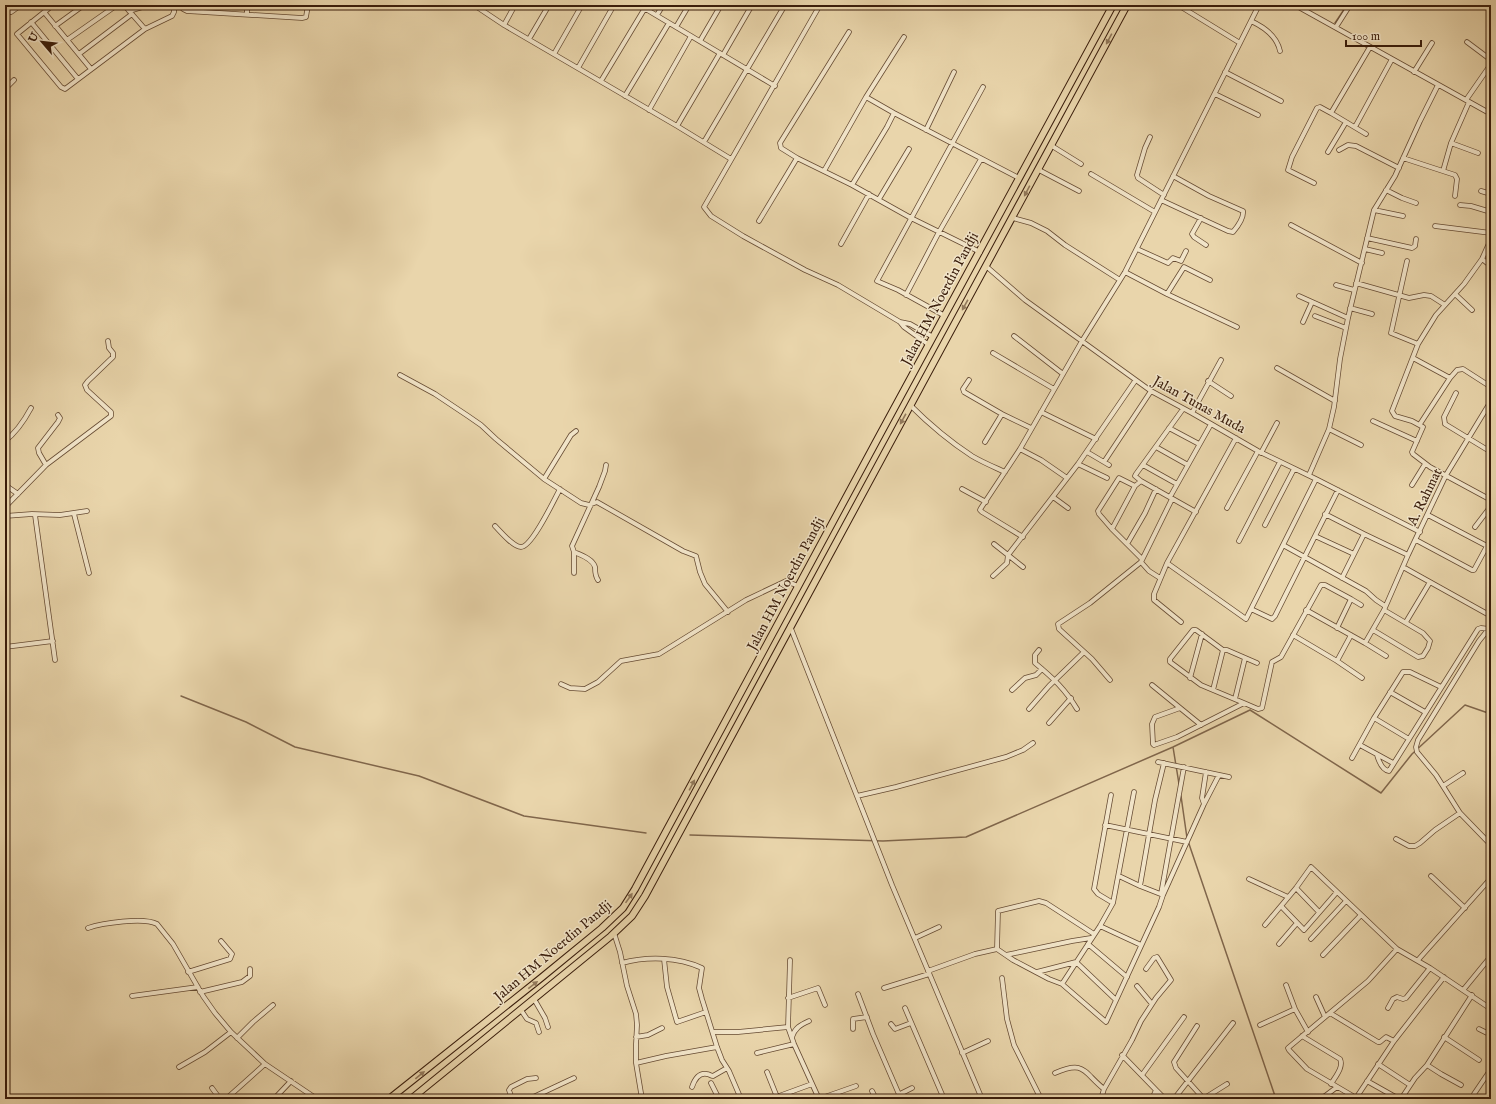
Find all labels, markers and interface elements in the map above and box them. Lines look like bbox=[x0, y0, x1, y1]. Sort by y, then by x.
north arrow bbox=[22, 22, 62, 62]
scale bar bbox=[1346, 22, 1421, 48]
text: 100 m bbox=[1352, 29, 1380, 44]
text: U bbox=[25, 30, 43, 46]
one-way arrow bbox=[1106, 33, 1112, 45]
one-way arrow bbox=[1024, 185, 1031, 197]
street label: Jalan HM Noerdin Pandji bbox=[896, 229, 983, 371]
one-way arrow bbox=[962, 299, 969, 311]
street label: Jalan Tunas Muda bbox=[1148, 371, 1249, 438]
one-way arrow bbox=[899, 413, 906, 425]
street label: A. Rahmat bbox=[1403, 465, 1447, 530]
street label: Jalan HM Noerdin Pandji bbox=[742, 514, 829, 656]
one-way arrow bbox=[688, 779, 695, 790]
one-way arrow bbox=[625, 893, 633, 904]
street label: Jalan HM Noerdin Pandji bbox=[489, 896, 616, 1007]
one-way arrow bbox=[527, 981, 538, 989]
one-way arrow bbox=[414, 1070, 425, 1079]

